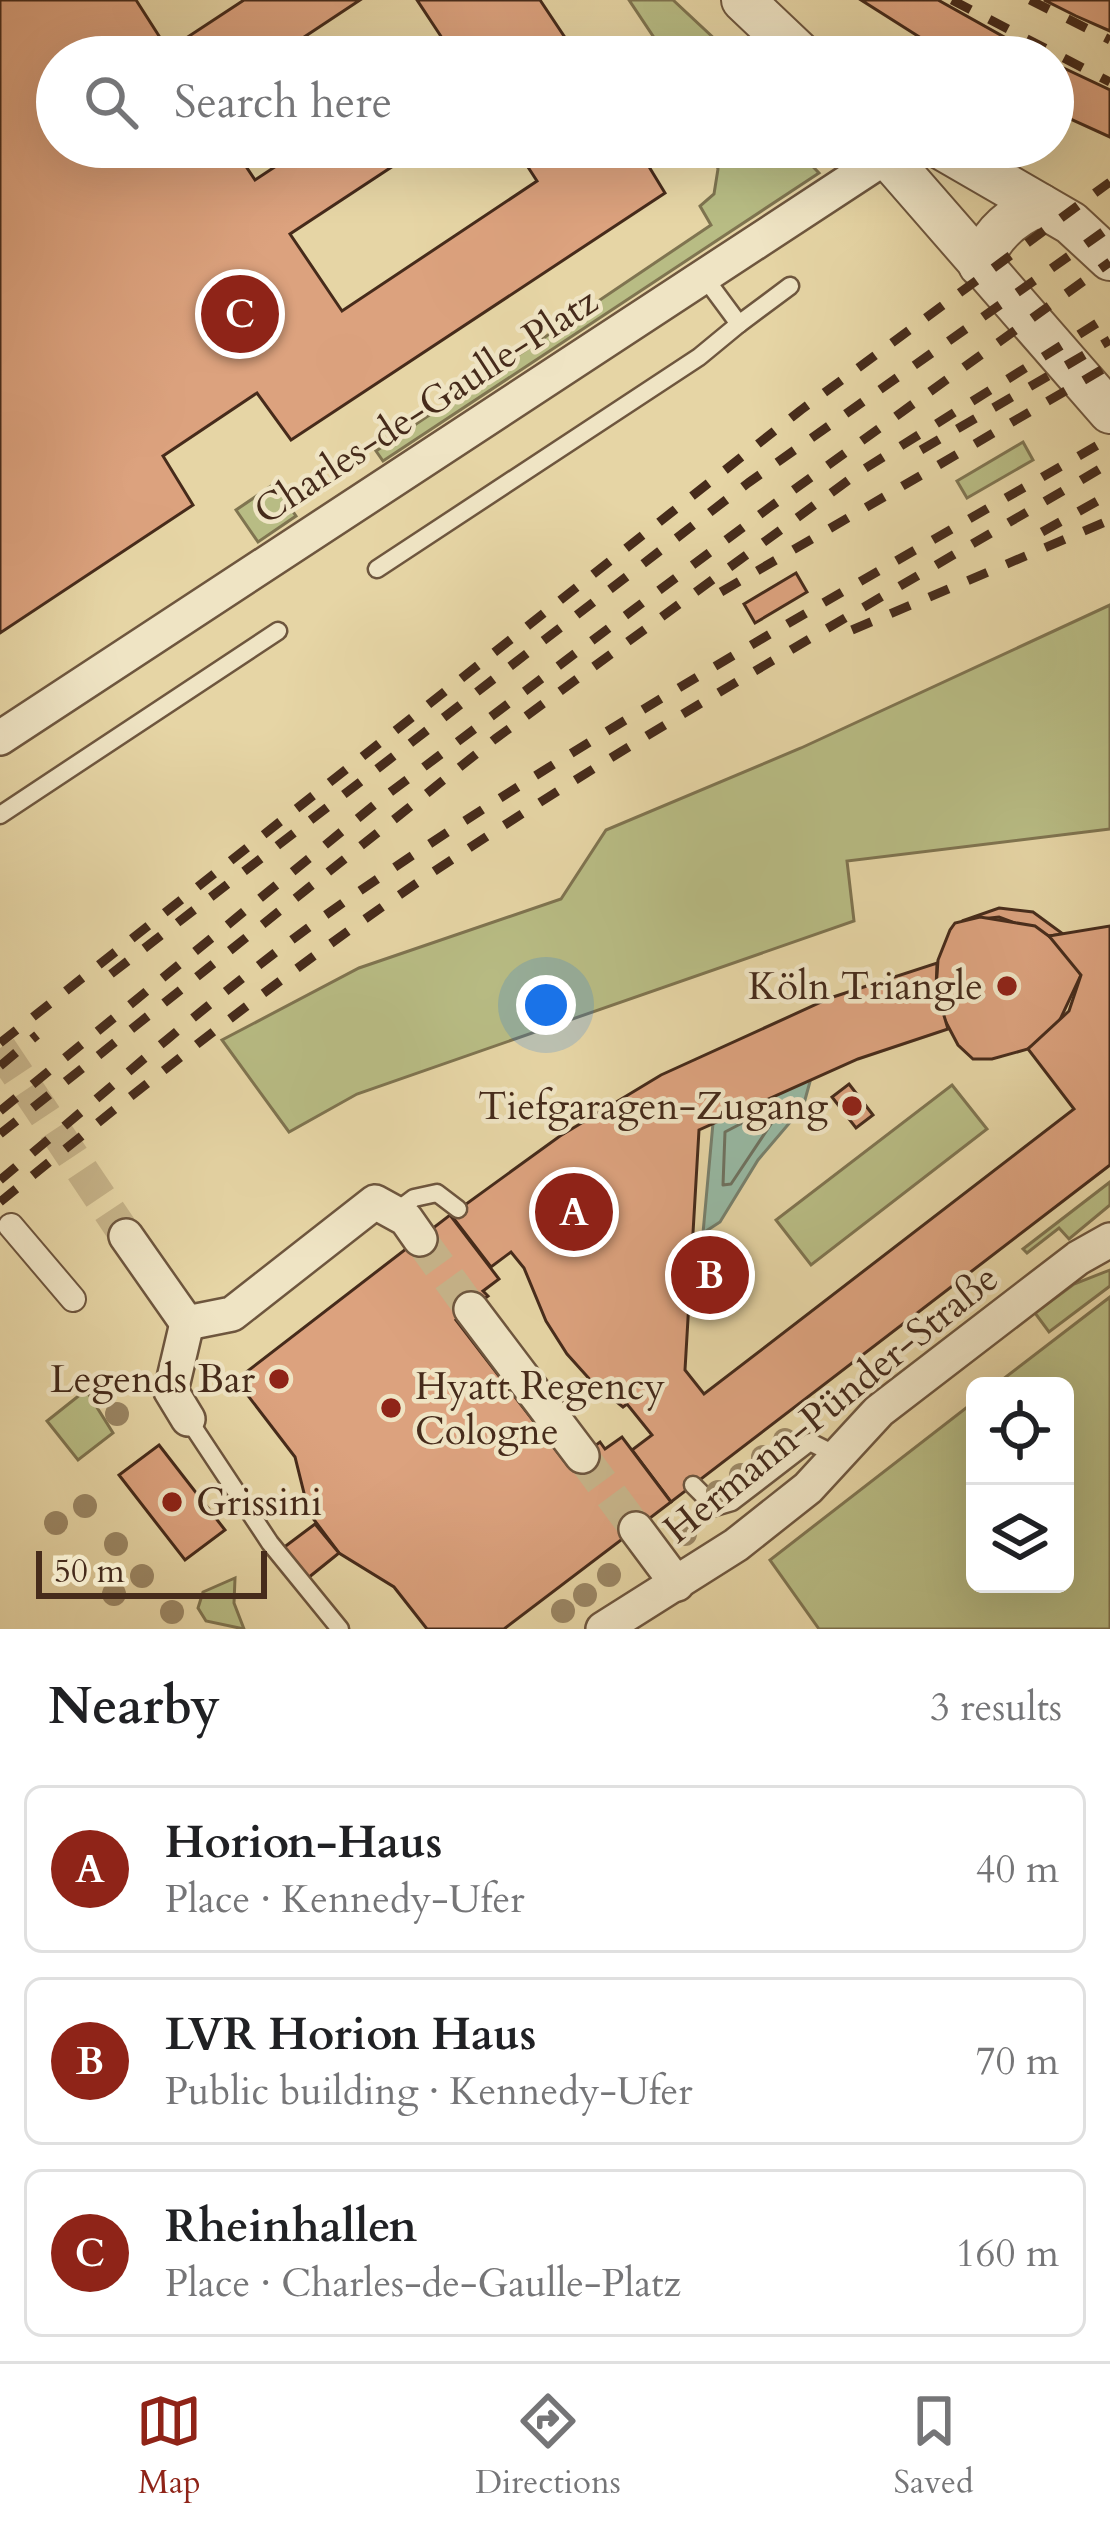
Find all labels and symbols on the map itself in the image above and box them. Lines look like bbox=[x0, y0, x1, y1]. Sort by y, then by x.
pin: C bbox=[201, 269, 279, 359]
street label: Charles-de-Gaulle-Platz bbox=[244, 275, 608, 537]
place label: Köln Triangle bbox=[748, 960, 983, 1013]
marker: Köln Triangle bbox=[994, 973, 1020, 999]
your location bbox=[516, 975, 576, 1035]
place label: Tiefgaragen-Zugang bbox=[478, 1080, 828, 1133]
marker: Tiefgaragen-Zugang bbox=[839, 1093, 865, 1119]
pin: A bbox=[535, 1167, 613, 1257]
pin: B bbox=[671, 1230, 749, 1320]
street label: Hermann-Pünder-Straße bbox=[652, 1252, 1010, 1556]
place label: Legends Bar bbox=[50, 1353, 256, 1406]
place label: Hyatt Regency Cologne bbox=[415, 1360, 665, 1458]
marker: Legends Bar bbox=[266, 1366, 292, 1392]
marker: Hyatt Regency Cologne bbox=[378, 1395, 404, 1421]
place label: Grissini bbox=[196, 1476, 322, 1529]
marker: Grissini bbox=[159, 1489, 185, 1515]
scale bar bbox=[36, 1545, 267, 1598]

